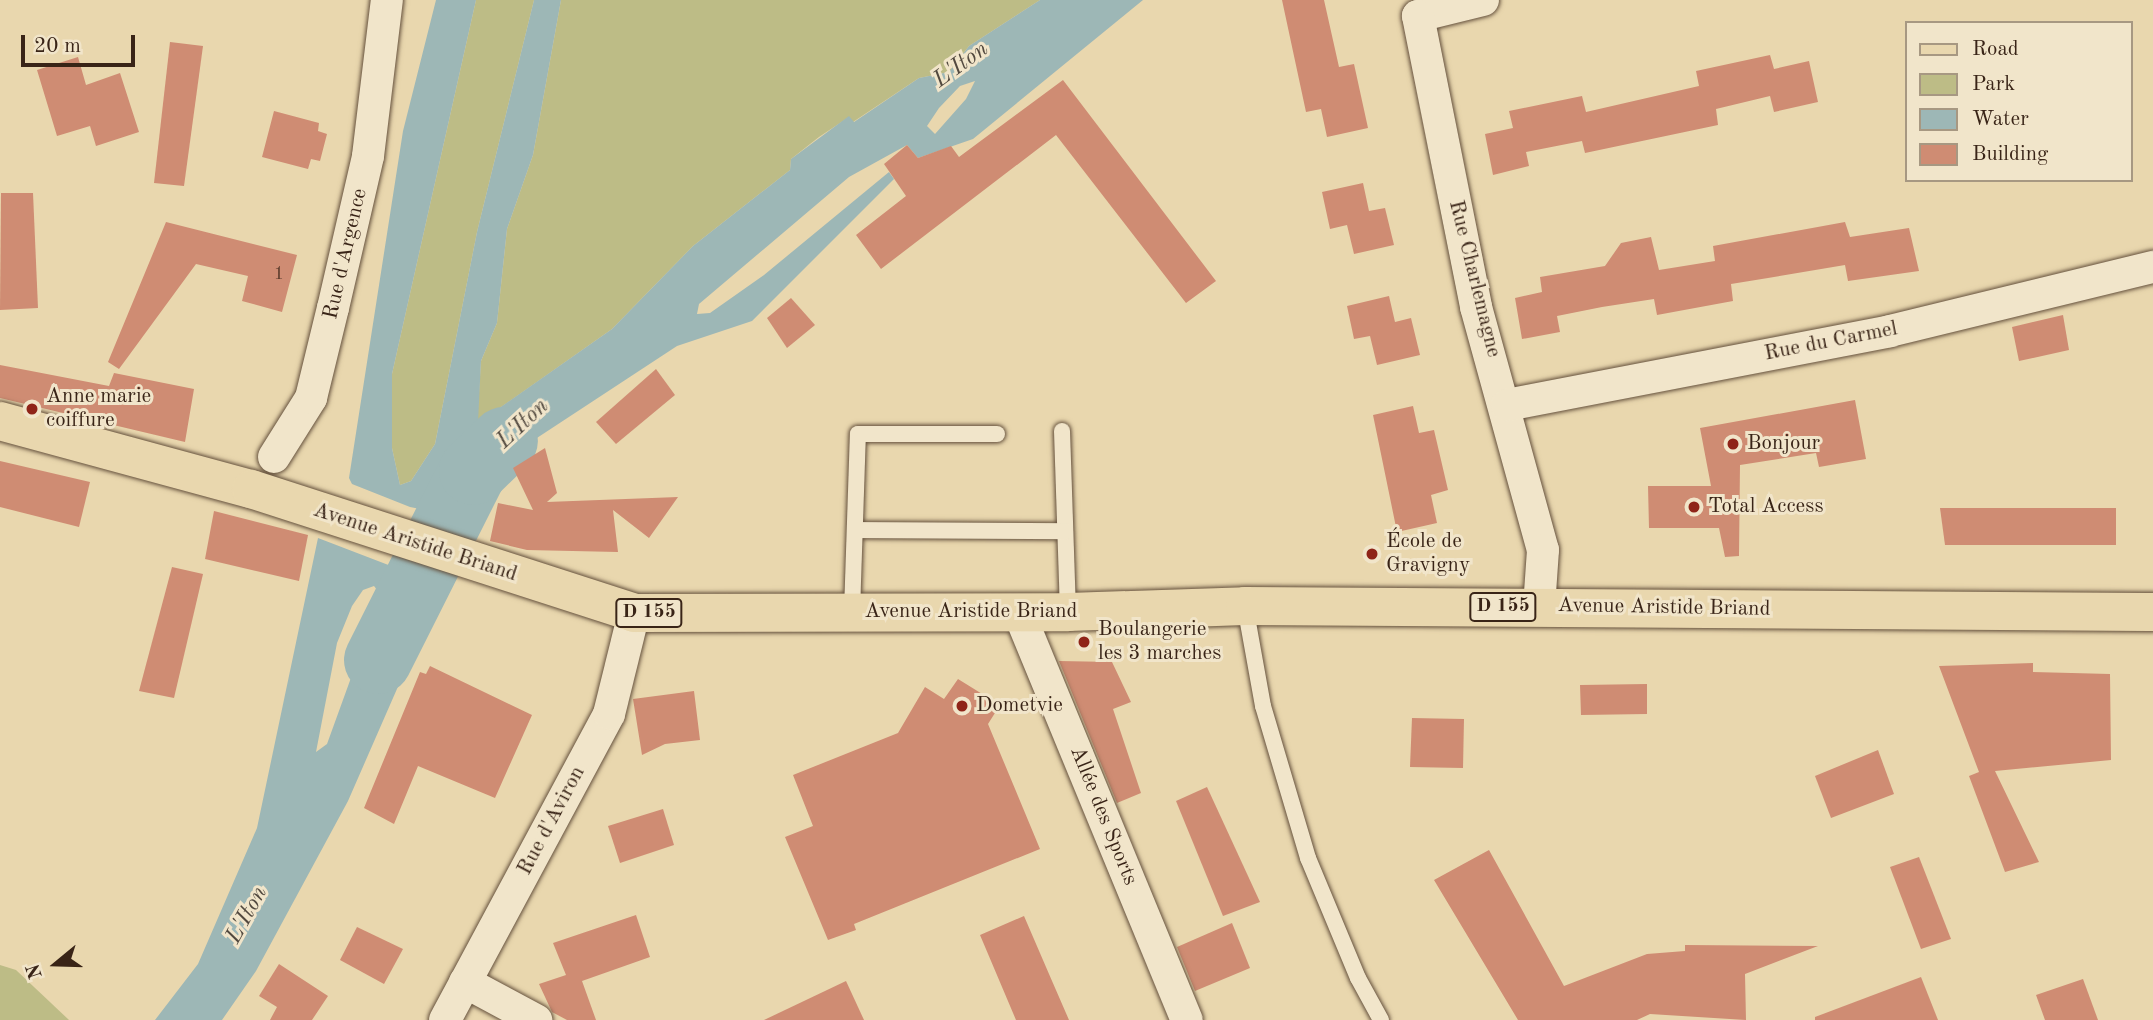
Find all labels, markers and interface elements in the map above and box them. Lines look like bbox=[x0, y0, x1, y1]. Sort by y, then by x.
scale bar bbox=[24, 21, 138, 65]
legend bbox=[1904, 21, 2132, 182]
text: 20 m bbox=[34, 36, 81, 57]
water label: L'Iton bbox=[928, 36, 994, 94]
text: Road bbox=[1972, 39, 2019, 60]
text: Park bbox=[1972, 74, 2015, 95]
text: Water bbox=[1972, 109, 2029, 130]
text: Building bbox=[1972, 144, 2048, 165]
street label: Rue d'Argence bbox=[319, 186, 373, 322]
street label: Rue Charlemagne bbox=[1442, 198, 1506, 360]
house number: 1 bbox=[274, 263, 284, 285]
street label: Rue du Carmel bbox=[1762, 317, 1900, 367]
place label: Anne marie coiffure bbox=[46, 384, 151, 434]
water label: L'Iton bbox=[491, 393, 555, 455]
marker: Anne marie coiffure bbox=[24, 401, 40, 417]
place label: Bonjour bbox=[1747, 431, 1820, 457]
marker: Bonjour bbox=[1725, 436, 1741, 452]
place label: Total Access bbox=[1708, 494, 1823, 520]
street label: Avenue Aristide Briand bbox=[310, 498, 520, 588]
marker: Total Access bbox=[1686, 499, 1702, 515]
place label: École de Gravigny bbox=[1386, 529, 1470, 579]
marker: École de Gravigny bbox=[1364, 546, 1380, 562]
road number: D 155 bbox=[1468, 592, 1538, 622]
street label: Avenue Aristide Briand bbox=[1557, 594, 1771, 622]
road number: D 155 bbox=[614, 598, 684, 628]
street label: Avenue Aristide Briand bbox=[865, 599, 1077, 625]
place label: Boulangerie les 3 marches bbox=[1098, 617, 1221, 667]
marker: Boulangerie les 3 marches bbox=[1076, 634, 1092, 650]
place label: Dometvie bbox=[976, 693, 1063, 719]
marker: Dometvie bbox=[954, 698, 970, 714]
street label: Allée des Sports bbox=[1064, 743, 1142, 889]
street label: Rue d'Aviron bbox=[513, 762, 591, 880]
water label: L'Iton bbox=[220, 881, 274, 949]
north arrow bbox=[21, 929, 91, 999]
text: N bbox=[24, 961, 47, 981]

